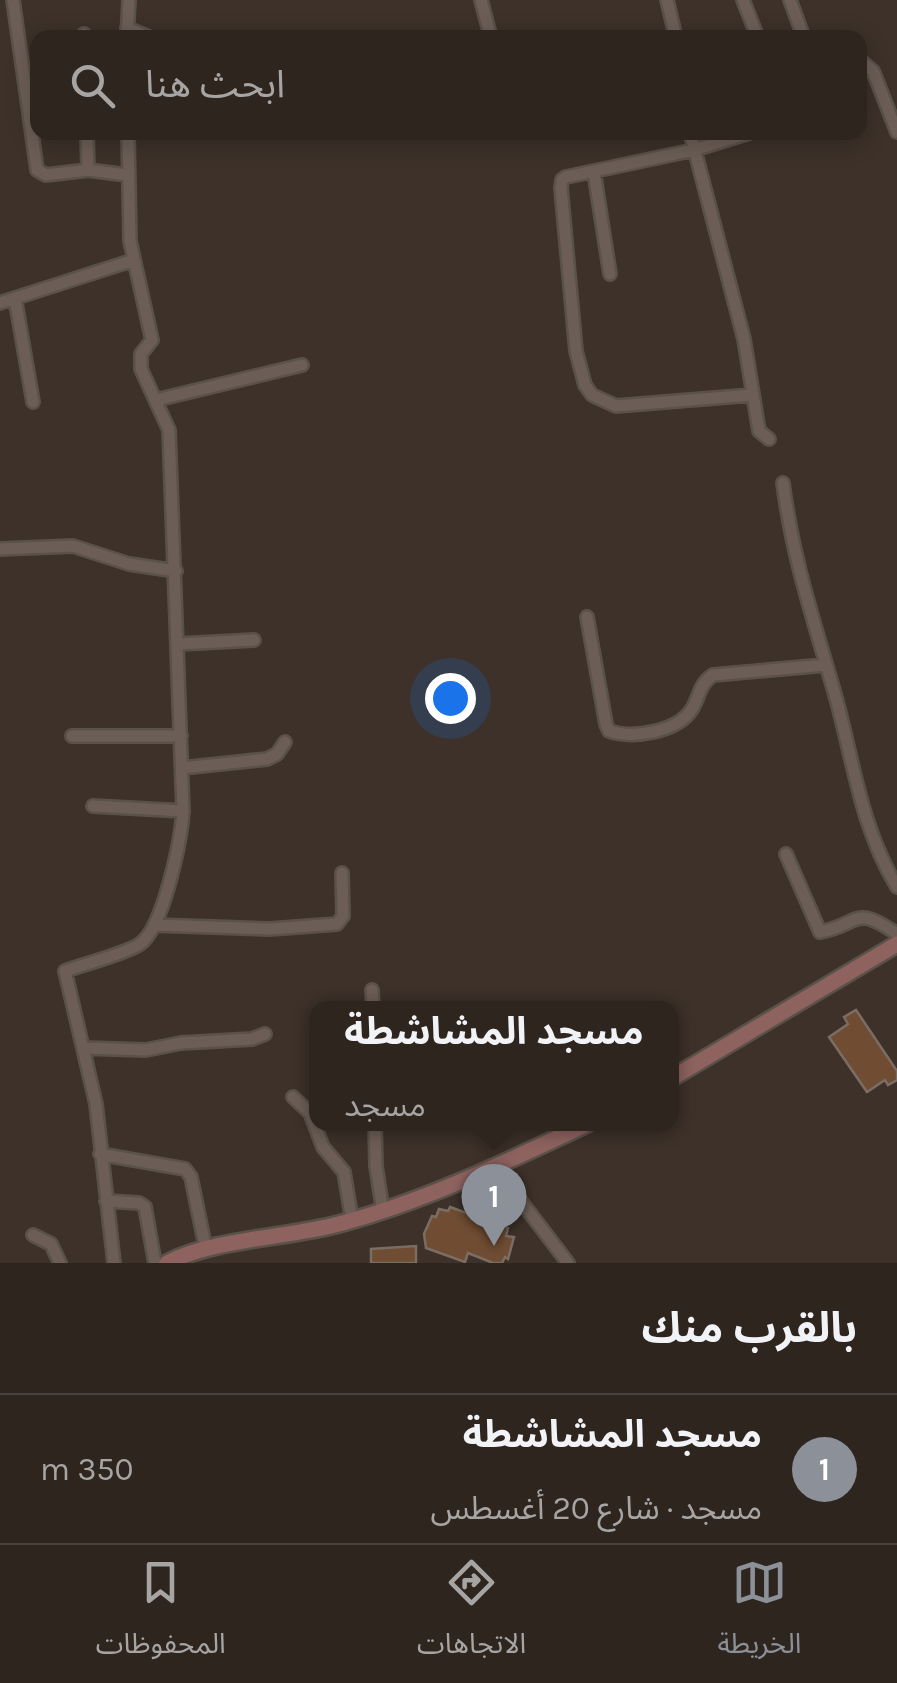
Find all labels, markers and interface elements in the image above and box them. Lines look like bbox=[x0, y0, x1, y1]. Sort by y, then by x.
search box bbox=[30, 30, 867, 140]
icon: search bbox=[65, 58, 120, 113]
text: ابحث هنا bbox=[145, 62, 285, 107]
your location bbox=[425, 673, 476, 724]
popup bbox=[309, 1001, 679, 1131]
text: مسجد المشاشطة bbox=[344, 1009, 644, 1054]
text: مسجد bbox=[344, 1087, 426, 1124]
pin: 1 bbox=[462, 1164, 526, 1246]
text: بالقرب منك bbox=[642, 1303, 857, 1353]
text: مسجد المشاشطة bbox=[463, 1412, 762, 1457]
text: 350 m bbox=[40, 1451, 134, 1488]
text: 1 bbox=[819, 1451, 830, 1488]
text: مسجد · شارع 20 أغسطس bbox=[430, 1490, 762, 1527]
tab: المحفوظات bbox=[96, 1555, 226, 1674]
tab: الاتجاهات bbox=[417, 1555, 526, 1674]
tab: الخريطة bbox=[717, 1555, 801, 1674]

